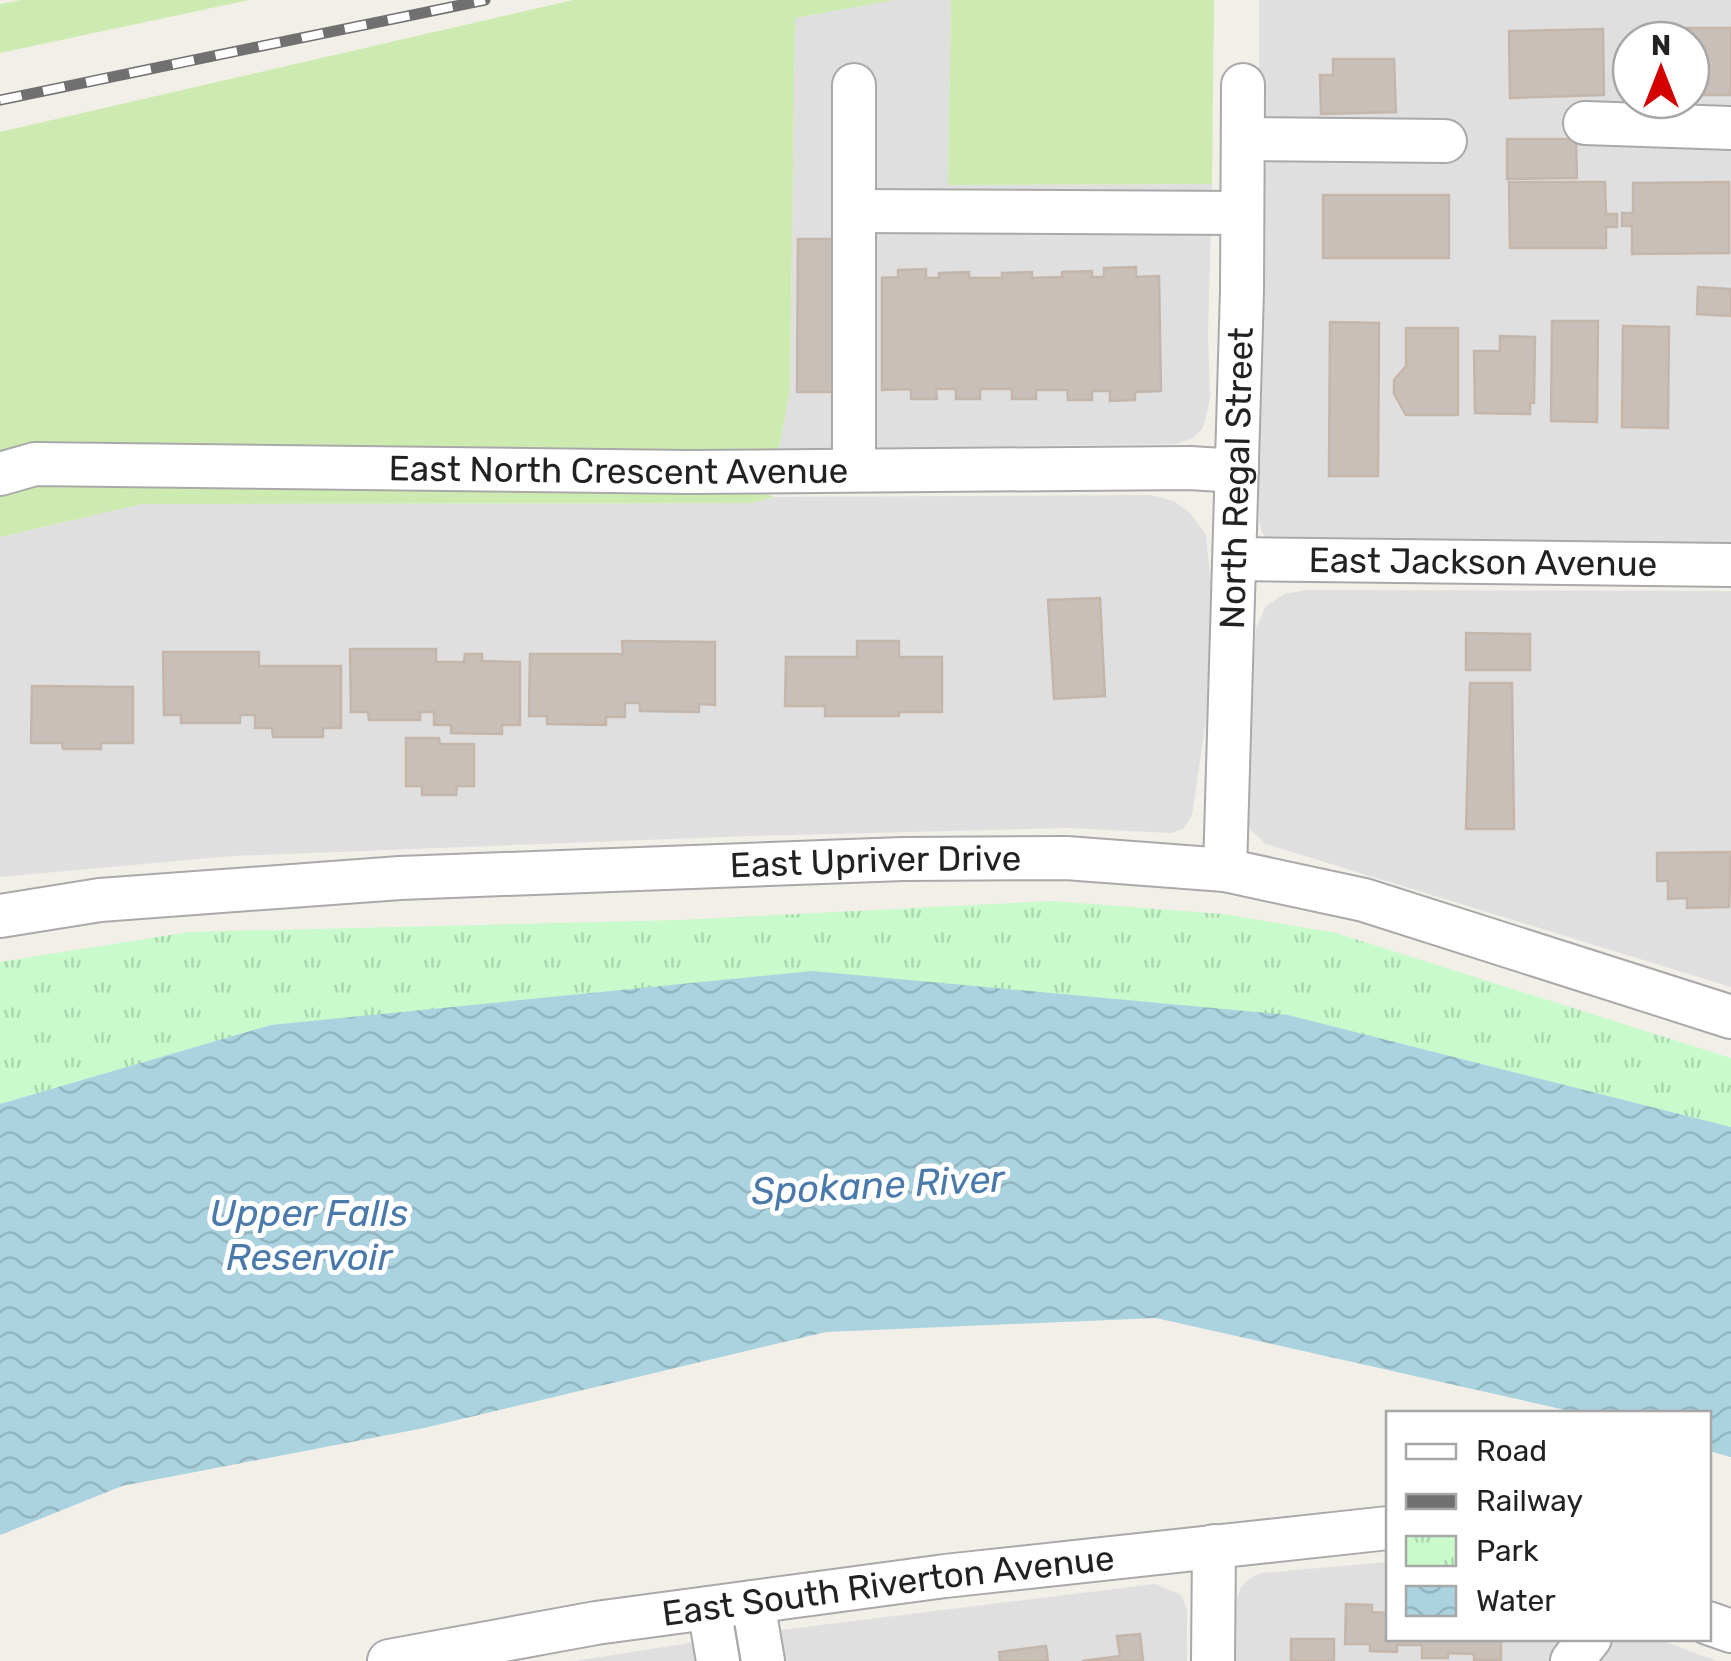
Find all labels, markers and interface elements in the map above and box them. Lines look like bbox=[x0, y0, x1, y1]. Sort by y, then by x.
north arrow bbox=[1611, 20, 1711, 120]
text: N bbox=[1651, 29, 1671, 62]
street label: North Regal Street bbox=[1211, 327, 1262, 630]
street label: East North Crescent Avenue bbox=[389, 447, 849, 493]
street label: East Jackson Avenue bbox=[1308, 539, 1658, 585]
street label: East Upriver Drive bbox=[729, 837, 1021, 887]
water label: Spokane River bbox=[750, 1155, 1007, 1215]
water label: Upper Falls Reservoir bbox=[210, 1190, 408, 1280]
legend bbox=[1386, 1411, 1711, 1641]
text: Road bbox=[1476, 1433, 1547, 1469]
text: Railway bbox=[1476, 1483, 1583, 1519]
text: Park bbox=[1476, 1533, 1539, 1569]
street label: East South Riverton Avenue bbox=[659, 1537, 1116, 1635]
text: Water bbox=[1476, 1583, 1556, 1619]

